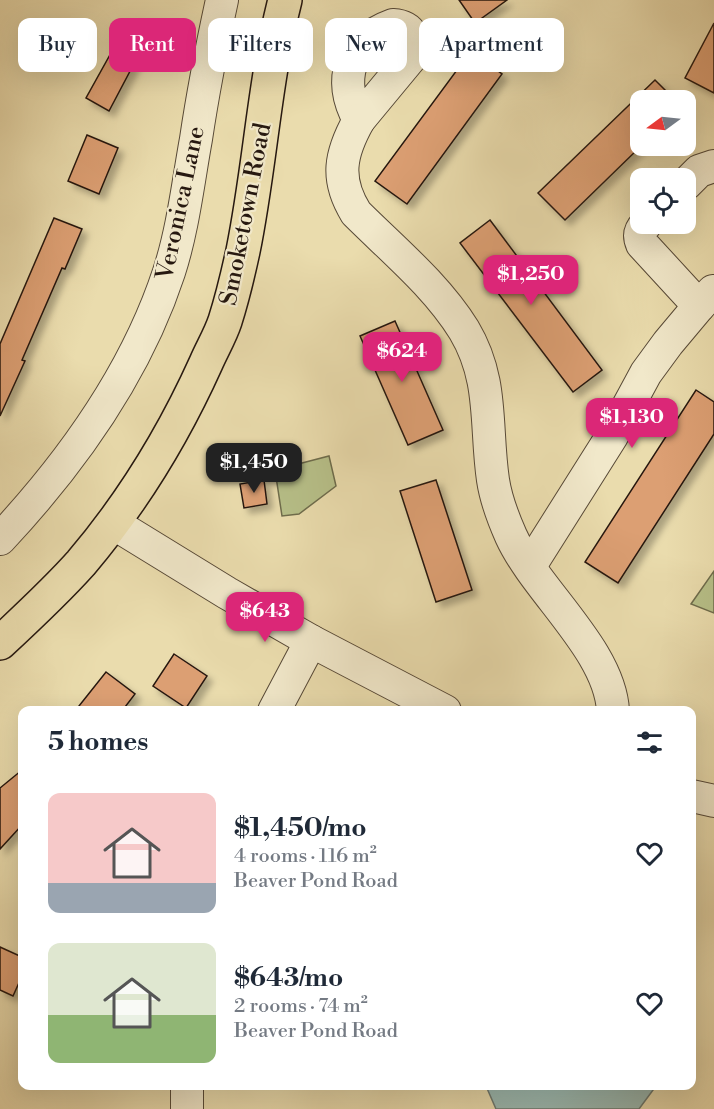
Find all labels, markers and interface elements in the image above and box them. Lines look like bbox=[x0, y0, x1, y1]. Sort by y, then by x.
chip: Buy bbox=[18, 18, 97, 72]
chip: Rent bbox=[109, 18, 196, 72]
chip: Filters bbox=[208, 18, 313, 72]
chip: New bbox=[325, 18, 407, 72]
chip: Apartment bbox=[419, 18, 564, 72]
north arrow bbox=[630, 90, 696, 156]
map controls bbox=[630, 90, 696, 234]
street label: Smoketown Road bbox=[214, 120, 278, 308]
street label: Veronica Lane bbox=[150, 123, 212, 284]
button: locate bbox=[630, 168, 696, 234]
pin: $1,250 bbox=[482, 255, 580, 306]
text: $1,250 bbox=[497, 262, 565, 287]
pin: $624 bbox=[366, 332, 438, 383]
text: $624 bbox=[377, 339, 427, 364]
pin: $1,130 bbox=[583, 398, 681, 449]
text: $1,130 bbox=[600, 405, 664, 430]
pin: $1,450 bbox=[205, 443, 303, 494]
text: $1,450 bbox=[220, 450, 288, 475]
pin: $643 bbox=[229, 592, 301, 643]
text: $643 bbox=[240, 599, 290, 624]
text: 5 homes bbox=[48, 726, 148, 758]
icon: filters bbox=[633, 726, 666, 759]
text: $1,450/mo bbox=[234, 812, 367, 844]
icon: home bbox=[96, 817, 168, 889]
icon: heart bbox=[633, 837, 666, 870]
text: 4 rooms · 116 m² bbox=[234, 844, 377, 869]
text: Beaver Pond Road bbox=[234, 869, 398, 894]
text: $643/mo bbox=[234, 962, 343, 994]
icon: home bbox=[96, 967, 168, 1039]
icon: heart bbox=[633, 987, 666, 1020]
text: 2 rooms · 74 m² bbox=[234, 994, 368, 1019]
text: Beaver Pond Road bbox=[234, 1019, 398, 1044]

